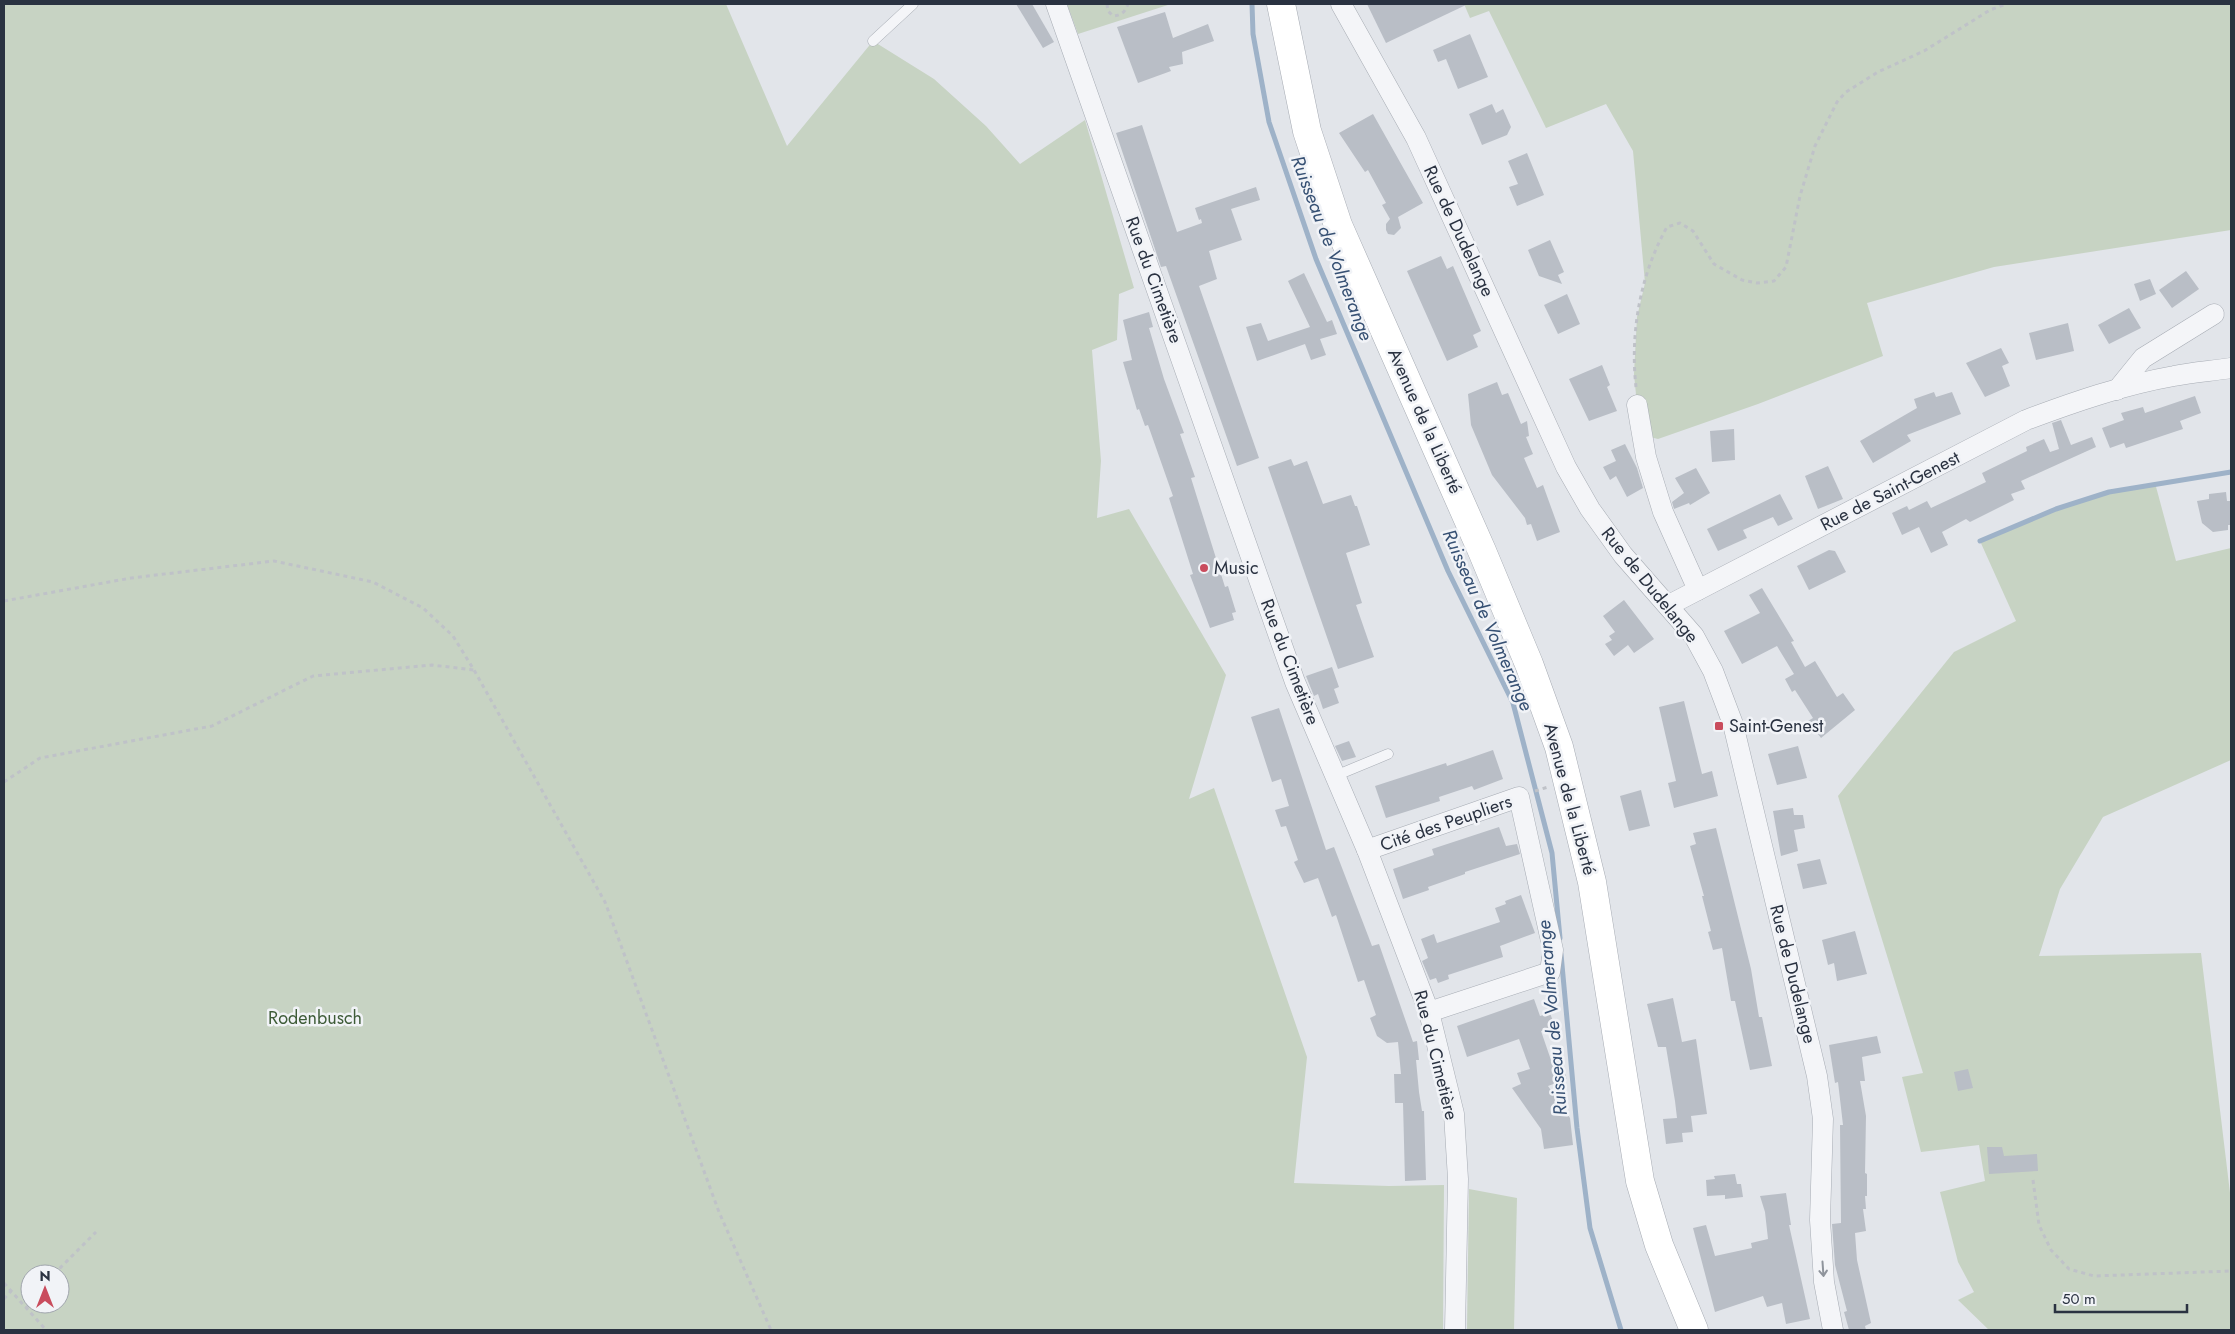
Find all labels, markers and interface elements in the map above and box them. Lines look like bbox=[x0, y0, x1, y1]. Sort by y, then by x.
water label: Ruisseau de Volmerange bbox=[1284, 152, 1380, 345]
street label: Rue de Dudelange bbox=[1417, 161, 1501, 301]
street label: Rue du Cimetière bbox=[1119, 213, 1189, 347]
street label: Avenue de la Liberté bbox=[1381, 344, 1469, 498]
street label: Rue de Saint-Genest bbox=[1816, 444, 1965, 537]
street label: Rue de Dudelange bbox=[1595, 522, 1705, 648]
water label: Ruisseau de Volmerange bbox=[1436, 525, 1540, 716]
place label: Music bbox=[1214, 555, 1259, 581]
marker: Music bbox=[1198, 562, 1210, 574]
street label: Rue du Cimetière bbox=[1254, 595, 1326, 729]
place label: Saint-Genest bbox=[1729, 713, 1824, 739]
street label: Avenue de la Liberté bbox=[1537, 720, 1603, 878]
marker: Saint-Genest bbox=[1713, 720, 1725, 732]
street label: Cité des Peupliers bbox=[1377, 788, 1515, 858]
street label: Rue de Dudelange bbox=[1763, 902, 1823, 1046]
water label: Ruisseau de Volmerange bbox=[1530, 919, 1574, 1117]
street label: Rue du Cimetière bbox=[1407, 987, 1465, 1123]
park label: Rodenbusch bbox=[268, 1005, 362, 1031]
one-way arrow bbox=[1819, 1260, 1828, 1276]
north arrow bbox=[20, 1264, 70, 1314]
text: N bbox=[39, 1266, 51, 1286]
scale bar bbox=[2055, 1282, 2188, 1314]
text: 50 m bbox=[2062, 1288, 2096, 1310]

